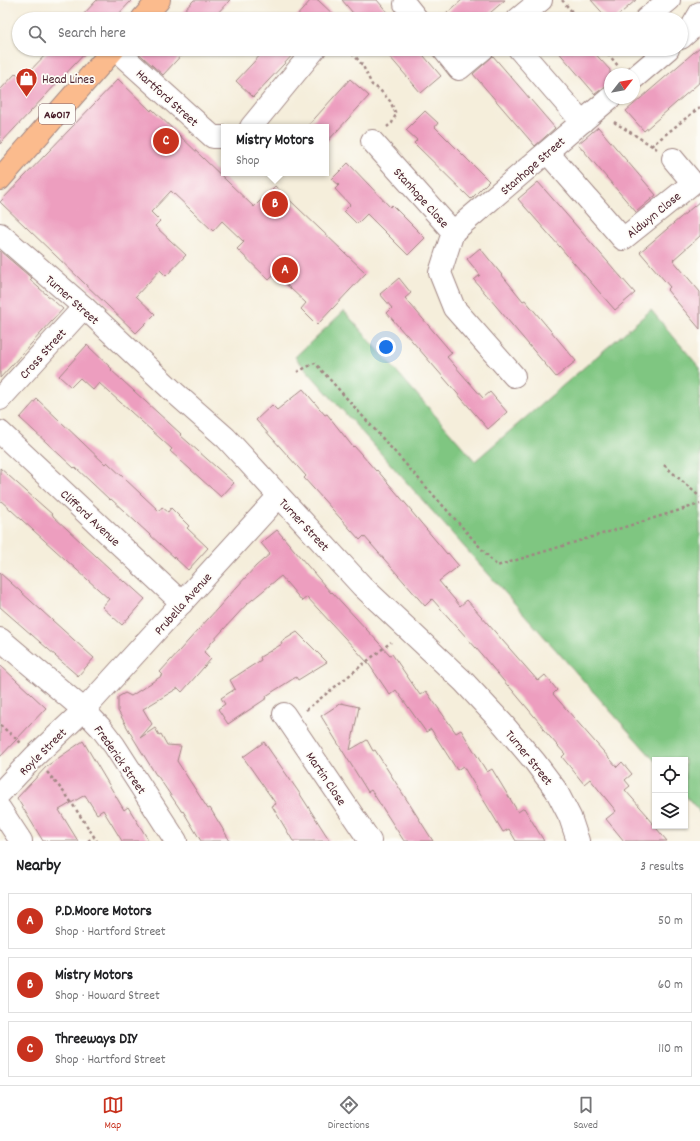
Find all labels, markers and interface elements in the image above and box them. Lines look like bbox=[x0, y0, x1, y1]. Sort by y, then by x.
search box bbox=[12, 12, 688, 56]
icon: search bbox=[26, 23, 48, 45]
text: Search here bbox=[58, 23, 126, 45]
shop icon: Head Lines bbox=[13, 65, 39, 98]
street label: Hartford Street bbox=[131, 66, 202, 132]
north arrow bbox=[604, 68, 640, 104]
place label: Head Lines bbox=[42, 71, 94, 90]
road number: A6017 bbox=[39, 104, 75, 124]
popup bbox=[221, 124, 329, 176]
pin: C bbox=[153, 126, 179, 156]
text: Mistry Motors bbox=[236, 130, 314, 152]
street label: Stanhope Street bbox=[497, 133, 570, 201]
text: Shop bbox=[236, 152, 259, 171]
street label: Stanhope Close bbox=[388, 164, 453, 233]
street label: Aldwyn Close bbox=[623, 188, 686, 244]
pin: B bbox=[262, 189, 288, 219]
pin: A bbox=[272, 255, 298, 285]
street label: Turner Street bbox=[40, 271, 103, 330]
street label: Cross Street bbox=[16, 325, 72, 384]
your location bbox=[376, 337, 396, 357]
street label: Clifford Avenue bbox=[55, 486, 124, 552]
street label: Turner Street bbox=[273, 495, 333, 557]
street label: Prubella Avenue bbox=[151, 569, 217, 640]
street label: Frederick Street bbox=[88, 722, 150, 799]
street label: Royle Street bbox=[16, 724, 72, 781]
street label: Turner Street bbox=[500, 727, 557, 791]
street label: Martin Close bbox=[300, 749, 350, 810]
map controls bbox=[652, 757, 688, 829]
button: locate bbox=[652, 757, 688, 793]
button: layers bbox=[652, 793, 688, 829]
text: Nearby bbox=[16, 855, 60, 879]
text: 3 results bbox=[640, 858, 684, 877]
text: P.D.Moore Motors bbox=[55, 901, 152, 923]
text: A bbox=[26, 912, 34, 931]
text: 50 m bbox=[658, 912, 683, 931]
text: Shop · Hartford Street bbox=[55, 923, 166, 942]
text: Mistry Motors bbox=[55, 965, 133, 987]
text: B bbox=[27, 976, 33, 995]
text: 60 m bbox=[658, 976, 683, 995]
text: Shop · Howard Street bbox=[55, 987, 160, 1006]
text: Threeways DIY bbox=[55, 1029, 137, 1051]
text: C bbox=[27, 1040, 33, 1059]
text: 110 m bbox=[658, 1040, 683, 1059]
text: Shop · Hartford Street bbox=[55, 1051, 166, 1070]
tab: Map bbox=[102, 1094, 124, 1134]
tab: Directions bbox=[328, 1094, 370, 1134]
tab: Saved bbox=[573, 1094, 598, 1134]

